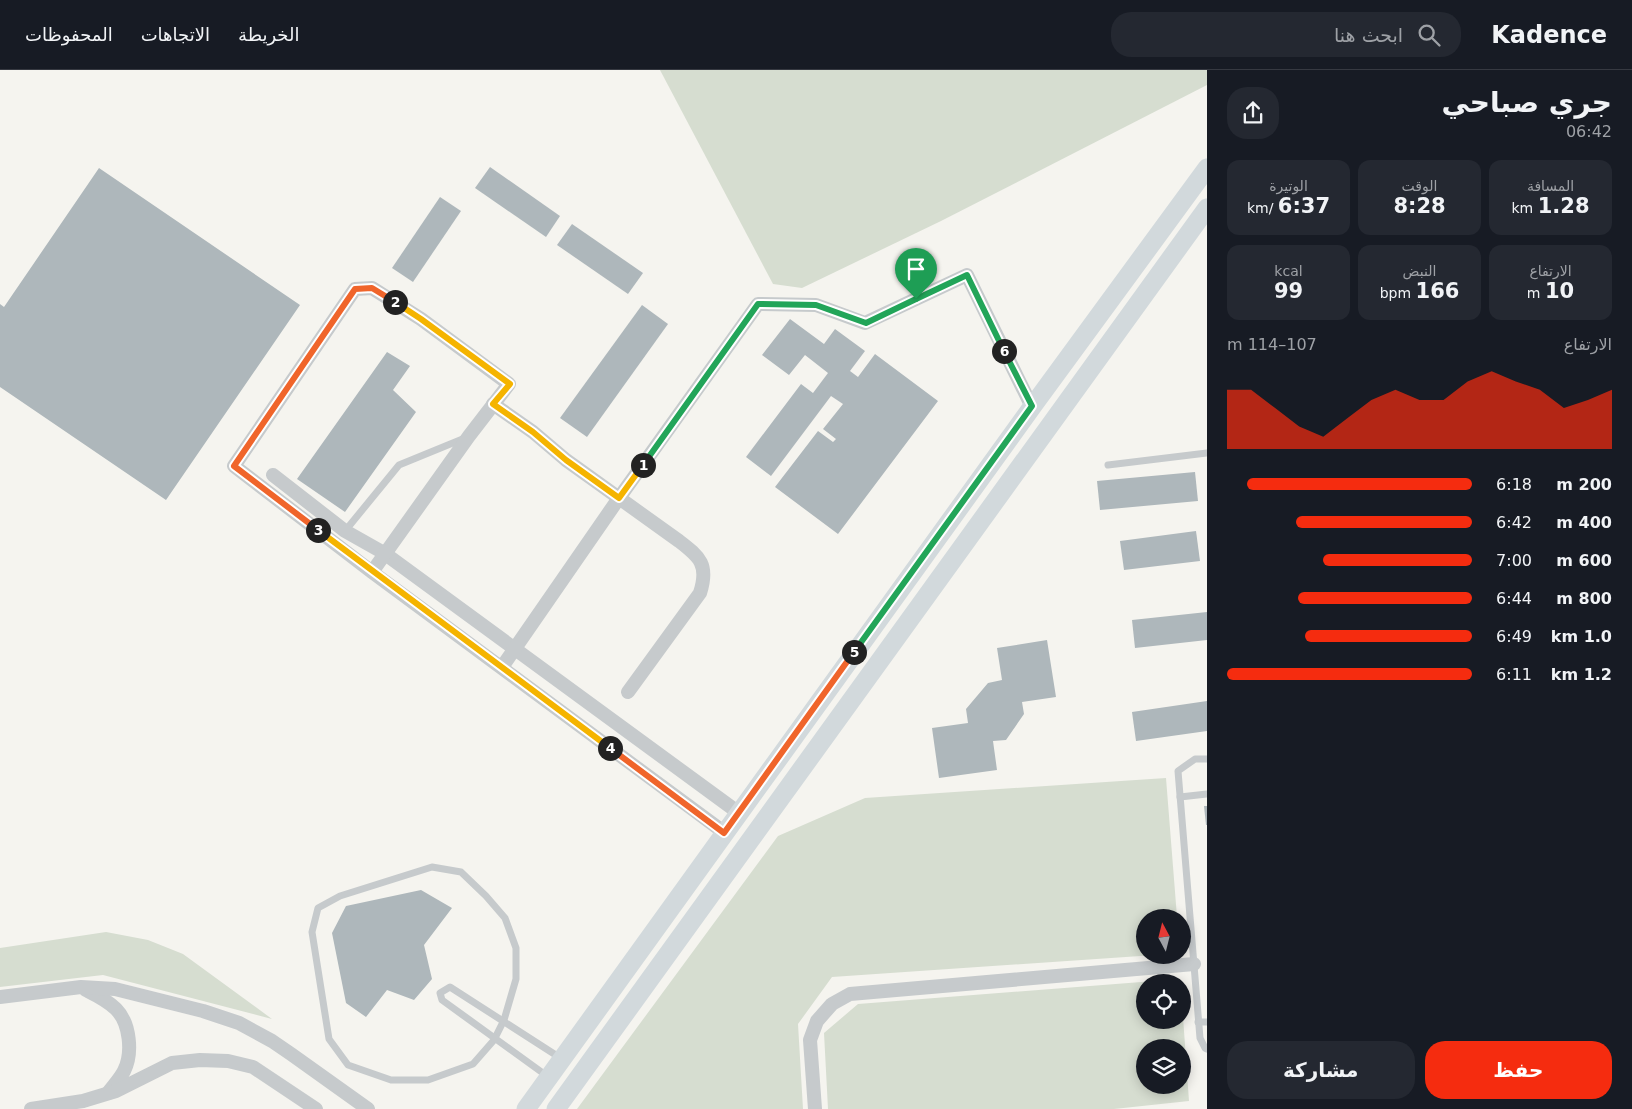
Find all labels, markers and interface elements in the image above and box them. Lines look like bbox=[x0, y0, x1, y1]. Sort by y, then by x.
search box bbox=[1111, 12, 1461, 57]
icon: search bbox=[1415, 21, 1443, 49]
text: Kadence bbox=[1491, 21, 1607, 49]
text: المحفوظات bbox=[25, 24, 113, 45]
text: الاتجاهات bbox=[141, 24, 210, 45]
text: الخريطة bbox=[238, 24, 299, 45]
text: ابحث هنا bbox=[1334, 24, 1403, 46]
text: جري صباحي bbox=[1441, 86, 1612, 119]
button: share bbox=[1227, 87, 1279, 139]
text: 06:42 bbox=[1566, 122, 1612, 141]
text: الوتيرة bbox=[1269, 178, 1308, 194]
text: الوقت bbox=[1402, 178, 1437, 194]
text: المسافة bbox=[1527, 178, 1574, 194]
text: 6:37 bbox=[1278, 194, 1330, 218]
text: 8:28 bbox=[1393, 194, 1446, 218]
text: 1.28 bbox=[1538, 194, 1590, 218]
text: /km bbox=[1247, 200, 1278, 216]
text: km bbox=[1511, 200, 1538, 216]
pin bbox=[895, 248, 937, 299]
icon: arrive bbox=[902, 255, 930, 283]
text: kcal bbox=[1274, 263, 1303, 279]
text: النبض bbox=[1403, 263, 1436, 279]
text: الارتفاع bbox=[1529, 263, 1572, 279]
text: 99 bbox=[1274, 279, 1303, 303]
text: 166 bbox=[1416, 279, 1459, 303]
text: 10 bbox=[1545, 279, 1574, 303]
text: bpm bbox=[1380, 285, 1416, 301]
text: m bbox=[1527, 285, 1545, 301]
pin: 2 bbox=[382, 290, 408, 314]
text: 2 bbox=[391, 294, 400, 310]
text: 107–114 m bbox=[1227, 335, 1317, 354]
text: الارتفاع bbox=[1564, 335, 1612, 354]
pin: 6 bbox=[992, 338, 1016, 364]
text: 6 bbox=[1000, 343, 1009, 359]
pin: 1 bbox=[630, 452, 656, 478]
text: 1 bbox=[639, 457, 648, 473]
text: 6:18 bbox=[1496, 475, 1532, 494]
text: 200 m bbox=[1556, 475, 1612, 494]
text: 6:42 bbox=[1496, 513, 1532, 532]
text: 400 m bbox=[1556, 513, 1612, 532]
pin: 3 bbox=[306, 518, 330, 542]
text: 3 bbox=[314, 522, 323, 538]
text: 7:00 bbox=[1496, 551, 1532, 570]
text: 600 m bbox=[1556, 551, 1612, 570]
text: 6:44 bbox=[1496, 589, 1532, 608]
text: 800 m bbox=[1556, 589, 1612, 608]
text: 6:49 bbox=[1496, 627, 1532, 646]
text: 1.0 km bbox=[1551, 627, 1612, 646]
pin: 5 bbox=[842, 640, 866, 664]
text: 5 bbox=[850, 644, 859, 660]
text: 6:11 bbox=[1496, 665, 1532, 684]
text: 1.2 km bbox=[1551, 665, 1612, 684]
pin: 4 bbox=[598, 736, 622, 760]
text: 4 bbox=[606, 740, 615, 756]
north arrow bbox=[1136, 909, 1191, 964]
map controls bbox=[1136, 909, 1191, 1094]
button: locate bbox=[1136, 974, 1191, 1029]
button: layers bbox=[1136, 1039, 1191, 1094]
button: مشاركة bbox=[1227, 1041, 1415, 1099]
button: حفظ bbox=[1425, 1041, 1612, 1099]

